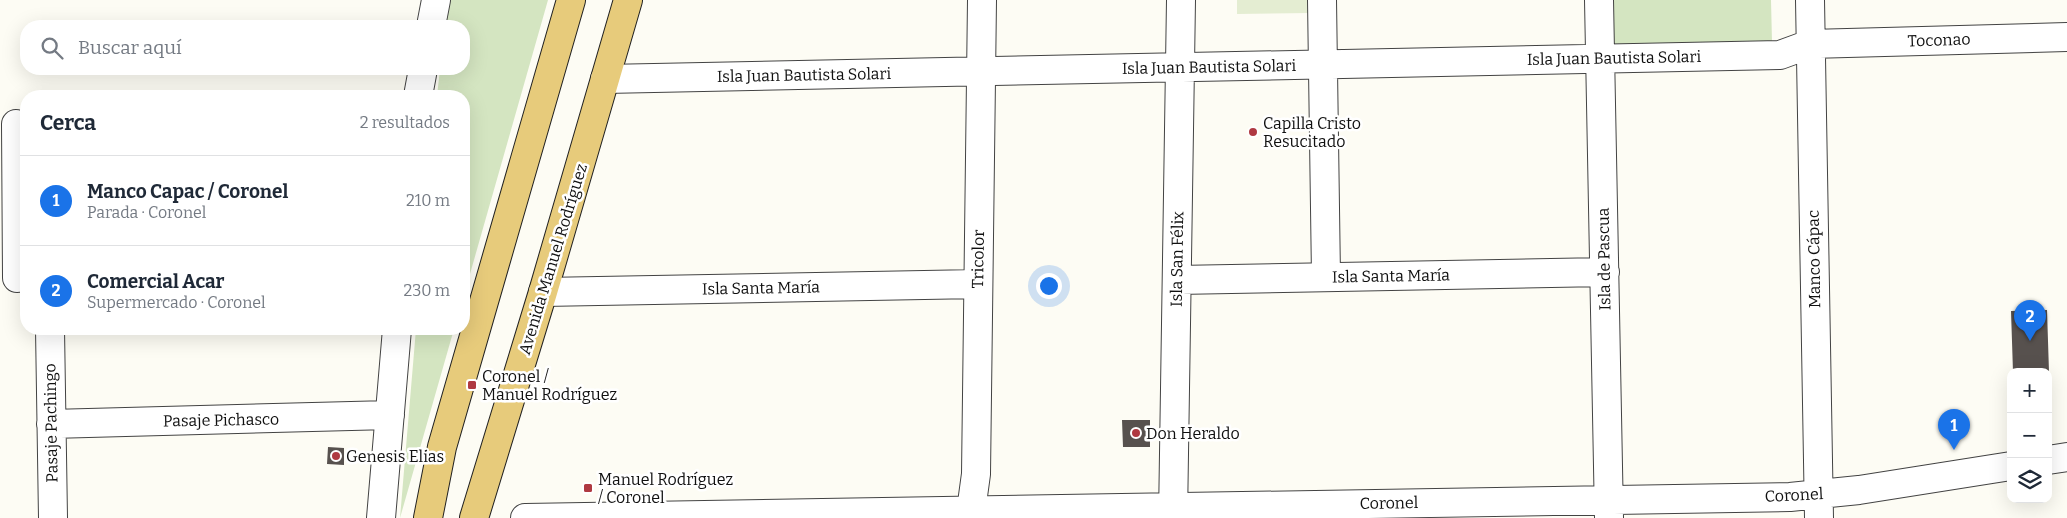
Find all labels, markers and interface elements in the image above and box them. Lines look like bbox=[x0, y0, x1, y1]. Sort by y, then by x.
search box bbox=[20, 20, 470, 75]
street label: Toconao bbox=[1907, 29, 1971, 51]
icon: search bbox=[38, 34, 66, 62]
text: Buscar aquí bbox=[78, 36, 182, 59]
street label: Isla Juan Bautista Solari bbox=[1527, 47, 1701, 69]
street label: Isla Juan Bautista Solari bbox=[1122, 56, 1296, 78]
street label: Isla Juan Bautista Solari bbox=[717, 64, 891, 86]
text: Cerca bbox=[40, 110, 96, 136]
text: 2 resultados bbox=[360, 113, 450, 132]
place label: Capilla Cristo Resucitado bbox=[1263, 114, 1361, 151]
marker: Capilla Cristo Resucitado bbox=[1247, 126, 1259, 138]
street label: Avenida Manuel Rodríguez bbox=[515, 161, 591, 357]
text: Manco Capac / Coronel bbox=[87, 180, 288, 203]
text: 1 bbox=[53, 191, 59, 210]
text: 210 m bbox=[406, 191, 450, 210]
text: Parada · Coronel bbox=[87, 203, 206, 222]
street label: Isla de Pascua bbox=[1594, 207, 1614, 311]
street label: Manco Cápac bbox=[1804, 210, 1824, 308]
street label: Isla San Félix bbox=[1167, 211, 1187, 307]
street label: Tricolor bbox=[968, 230, 988, 288]
street label: Isla Santa María bbox=[1332, 265, 1450, 287]
text: Comercial Acar bbox=[87, 270, 225, 293]
your location bbox=[1036, 273, 1062, 299]
street label: Isla Santa María bbox=[702, 277, 820, 299]
text: 2 bbox=[51, 281, 61, 300]
text: 230 m bbox=[403, 281, 450, 300]
text: Supermercado · Coronel bbox=[87, 293, 266, 312]
pin: 2 bbox=[2014, 300, 2046, 341]
street label: Pasaje Pachingo bbox=[40, 363, 62, 483]
place label: Coronel / Manuel Rodríguez bbox=[482, 367, 617, 404]
map controls bbox=[2007, 368, 2052, 503]
button: + bbox=[2007, 368, 2052, 413]
marker: Coronel / Manuel Rodríguez bbox=[466, 379, 478, 391]
street label: Pasaje Pichasco bbox=[163, 409, 279, 431]
pin: 1 bbox=[1938, 409, 1970, 450]
button: − bbox=[2007, 413, 2052, 458]
place label: Don Heraldo bbox=[1146, 424, 1240, 443]
marker: Don Heraldo bbox=[1130, 427, 1142, 439]
place label: Genesis Elias bbox=[346, 447, 444, 466]
marker: Genesis Elias bbox=[330, 450, 342, 462]
button: layers bbox=[2007, 458, 2052, 503]
place label: Manuel Rodríguez / Coronel bbox=[598, 470, 733, 507]
marker: Manuel Rodríguez / Coronel bbox=[582, 482, 594, 494]
street label: Coronel bbox=[1764, 484, 1824, 506]
street label: Coronel bbox=[1360, 493, 1419, 513]

